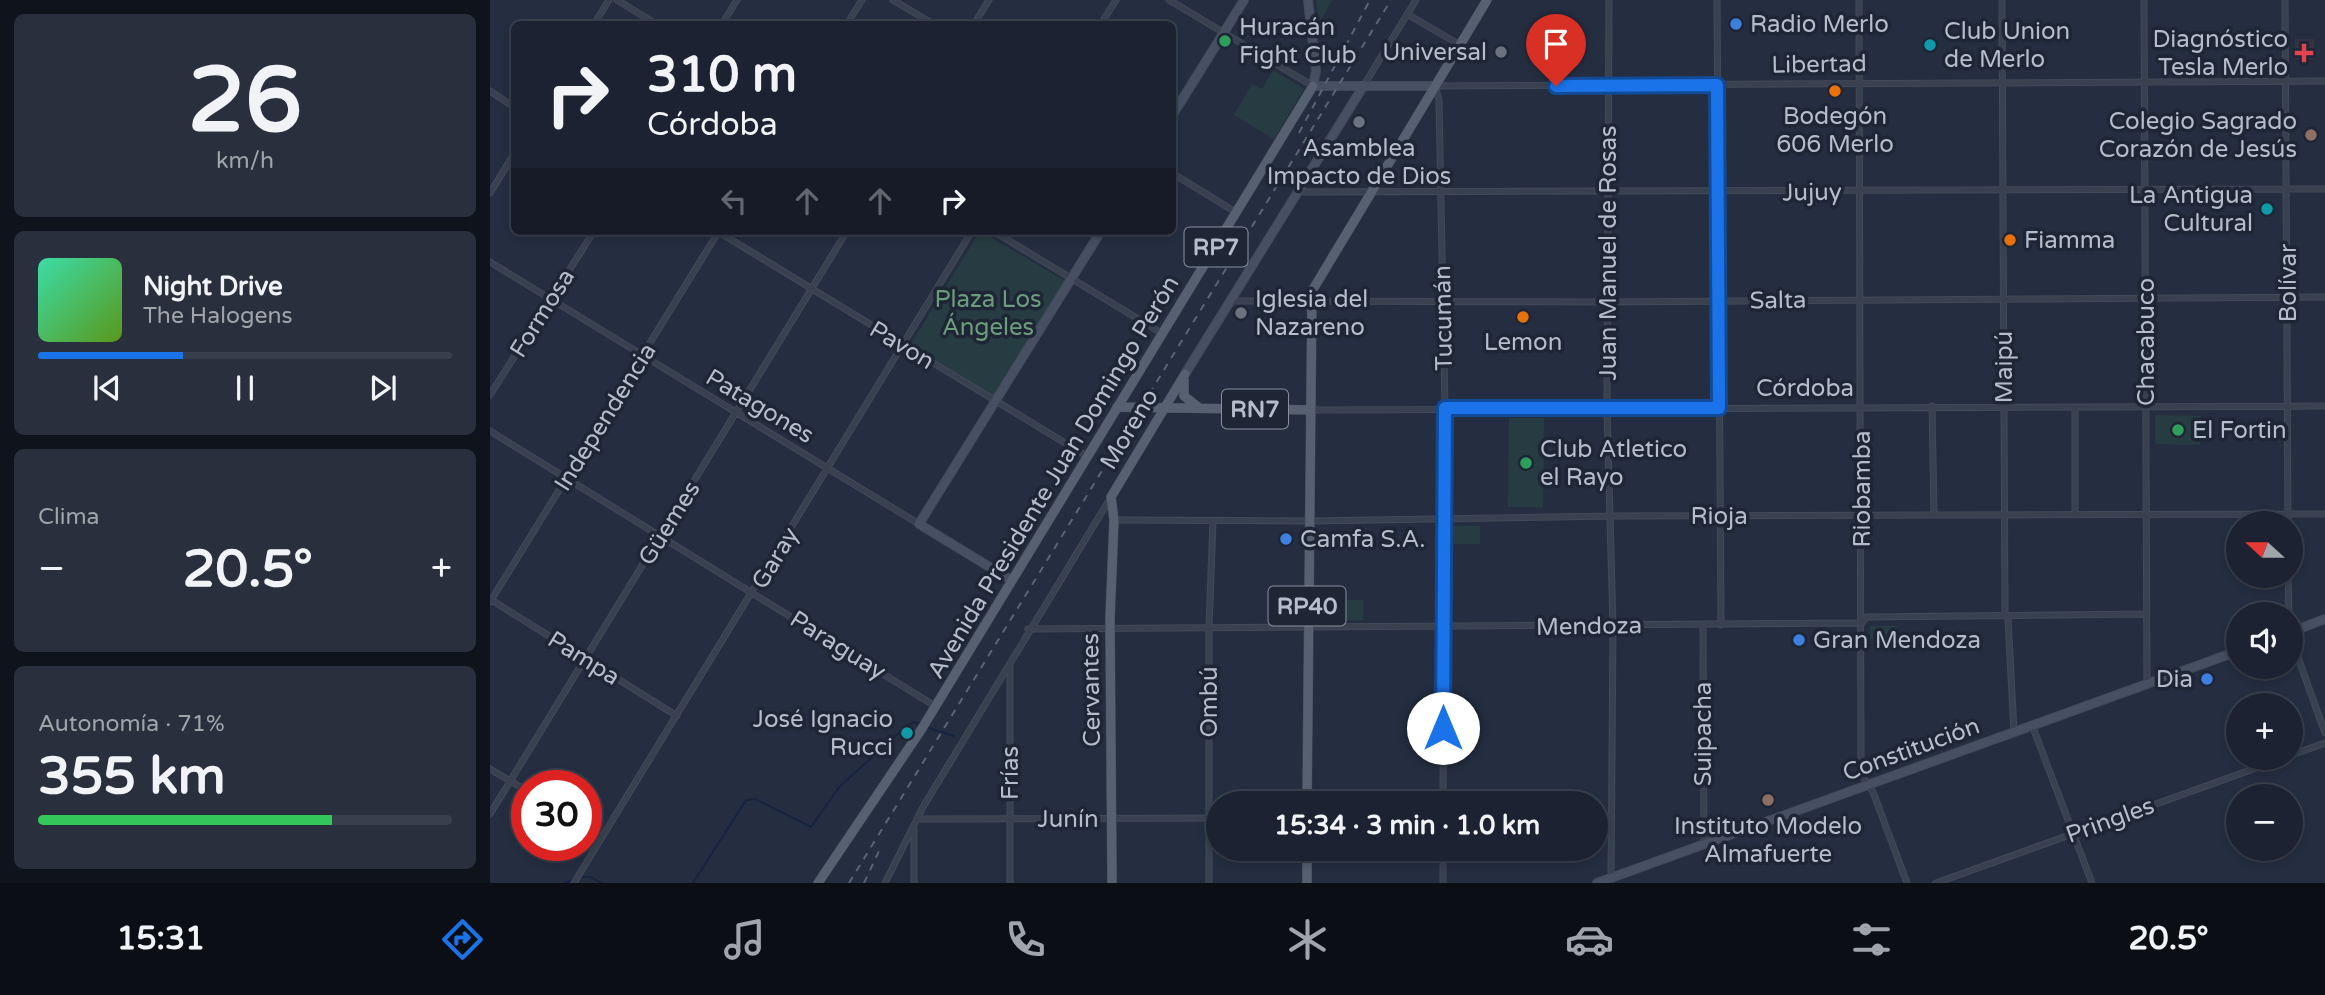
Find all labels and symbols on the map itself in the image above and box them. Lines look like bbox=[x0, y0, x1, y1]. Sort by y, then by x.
place label: Radio Merlo bbox=[1750, 10, 1889, 39]
place label: Huracán Fight Club bbox=[1239, 13, 1357, 70]
pin bbox=[1526, 14, 1586, 86]
marker: Radio Merlo bbox=[1728, 16, 1744, 32]
place label: Club Union de Merlo bbox=[1944, 17, 2070, 74]
place label: Diagnóstico Tesla Merlo bbox=[2153, 25, 2288, 82]
marker: Huracán Fight Club bbox=[1217, 33, 1233, 49]
marker: Club Union de Merlo bbox=[1922, 37, 1938, 53]
place label: Universal bbox=[1382, 38, 1487, 67]
marker: Diagnóstico Tesla Merlo bbox=[2294, 43, 2314, 63]
marker: Universal bbox=[1493, 44, 1509, 60]
street label: Libertad bbox=[1771, 49, 1867, 80]
marker: Bodegón 606 Merlo bbox=[1827, 83, 1843, 99]
place label: Bodegón 606 Merlo bbox=[1776, 102, 1894, 159]
place label: Colegio Sagrado Corazón de Jesús bbox=[2099, 107, 2297, 164]
marker: Asamblea Impacto de Dios bbox=[1351, 114, 1367, 130]
street label: Juan Manuel de Rosas bbox=[1594, 126, 1623, 380]
marker: Colegio Sagrado Corazón de Jesús bbox=[2303, 127, 2319, 143]
place label: Asamblea Impacto de Dios bbox=[1267, 134, 1451, 191]
street label: Jujuy bbox=[1782, 177, 1842, 208]
place label: La Antigua Cultural bbox=[2129, 181, 2253, 238]
marker: La Antigua Cultural bbox=[2259, 201, 2275, 217]
place label: Fiamma bbox=[2024, 226, 2115, 255]
road number: RP7 bbox=[1184, 228, 1248, 266]
marker: Fiamma bbox=[2002, 232, 2018, 248]
street label: Bolívar bbox=[2274, 243, 2303, 322]
street label: Formosa bbox=[504, 264, 581, 363]
street label: Tucumán bbox=[1428, 265, 1459, 371]
street label: Avenida Presidente Juan Domingo Perón bbox=[921, 271, 1186, 684]
street label: Chacabuco bbox=[2132, 278, 2161, 406]
park label: Plaza Los Ángeles bbox=[934, 285, 1042, 342]
place label: Iglesia del Nazareno bbox=[1255, 285, 1368, 342]
street label: Salta bbox=[1749, 286, 1807, 315]
marker: Iglesia del Nazareno bbox=[1233, 305, 1249, 321]
marker: Lemon bbox=[1515, 309, 1531, 325]
street label: Pavon bbox=[864, 315, 939, 376]
place label: Lemon bbox=[1484, 328, 1562, 357]
street label: Maipú bbox=[1990, 331, 2019, 403]
street label: Independencia bbox=[548, 338, 662, 497]
street label: Patagones bbox=[700, 363, 819, 450]
street label: Córdoba bbox=[1756, 374, 1854, 403]
street label: Moreno bbox=[1094, 384, 1165, 475]
road number: RN7 bbox=[1222, 390, 1288, 428]
place label: El Fortin bbox=[2192, 416, 2287, 445]
marker: El Fortin bbox=[2170, 422, 2186, 438]
street label: Riobamba bbox=[1848, 431, 1877, 547]
place label: Club Atletico el Rayo bbox=[1540, 435, 1687, 492]
marker: Club Atletico el Rayo bbox=[1518, 455, 1534, 471]
street label: Güemes bbox=[632, 476, 706, 571]
street label: Rioja bbox=[1690, 502, 1748, 531]
north arrow bbox=[2226, 511, 2303, 588]
street label: Garay bbox=[746, 522, 805, 594]
place label: Camfa S.A. bbox=[1300, 525, 1426, 554]
marker: Camfa S.A. bbox=[1278, 531, 1294, 547]
road number: RP40 bbox=[1268, 586, 1346, 626]
street label: Paraguay bbox=[784, 605, 891, 686]
street label: Mendoza bbox=[1536, 611, 1642, 642]
street label: Pampa bbox=[542, 625, 625, 692]
place label: Gran Mendoza bbox=[1813, 626, 1981, 655]
marker: Gran Mendoza bbox=[1791, 632, 1807, 648]
street label: Cervantes bbox=[1076, 633, 1107, 747]
place label: Dia bbox=[2156, 665, 2193, 694]
street label: Ombú bbox=[1195, 666, 1224, 738]
marker: Dia bbox=[2199, 671, 2215, 687]
street label: Suipacha bbox=[1689, 682, 1718, 786]
position arrow bbox=[1406, 691, 1480, 765]
place label: José Ignacio Rucci bbox=[753, 705, 893, 762]
street label: Constitución bbox=[1839, 711, 1984, 788]
marker: José Ignacio Rucci bbox=[899, 725, 915, 741]
street label: Frías bbox=[996, 746, 1025, 800]
speed limit sign: 30 bbox=[511, 770, 602, 861]
street label: Pringles bbox=[2062, 791, 2158, 850]
marker: Instituto Modelo Almafuerte bbox=[1760, 792, 1776, 808]
street label: Junín bbox=[1037, 805, 1099, 834]
place label: Instituto Modelo Almafuerte bbox=[1674, 812, 1862, 869]

